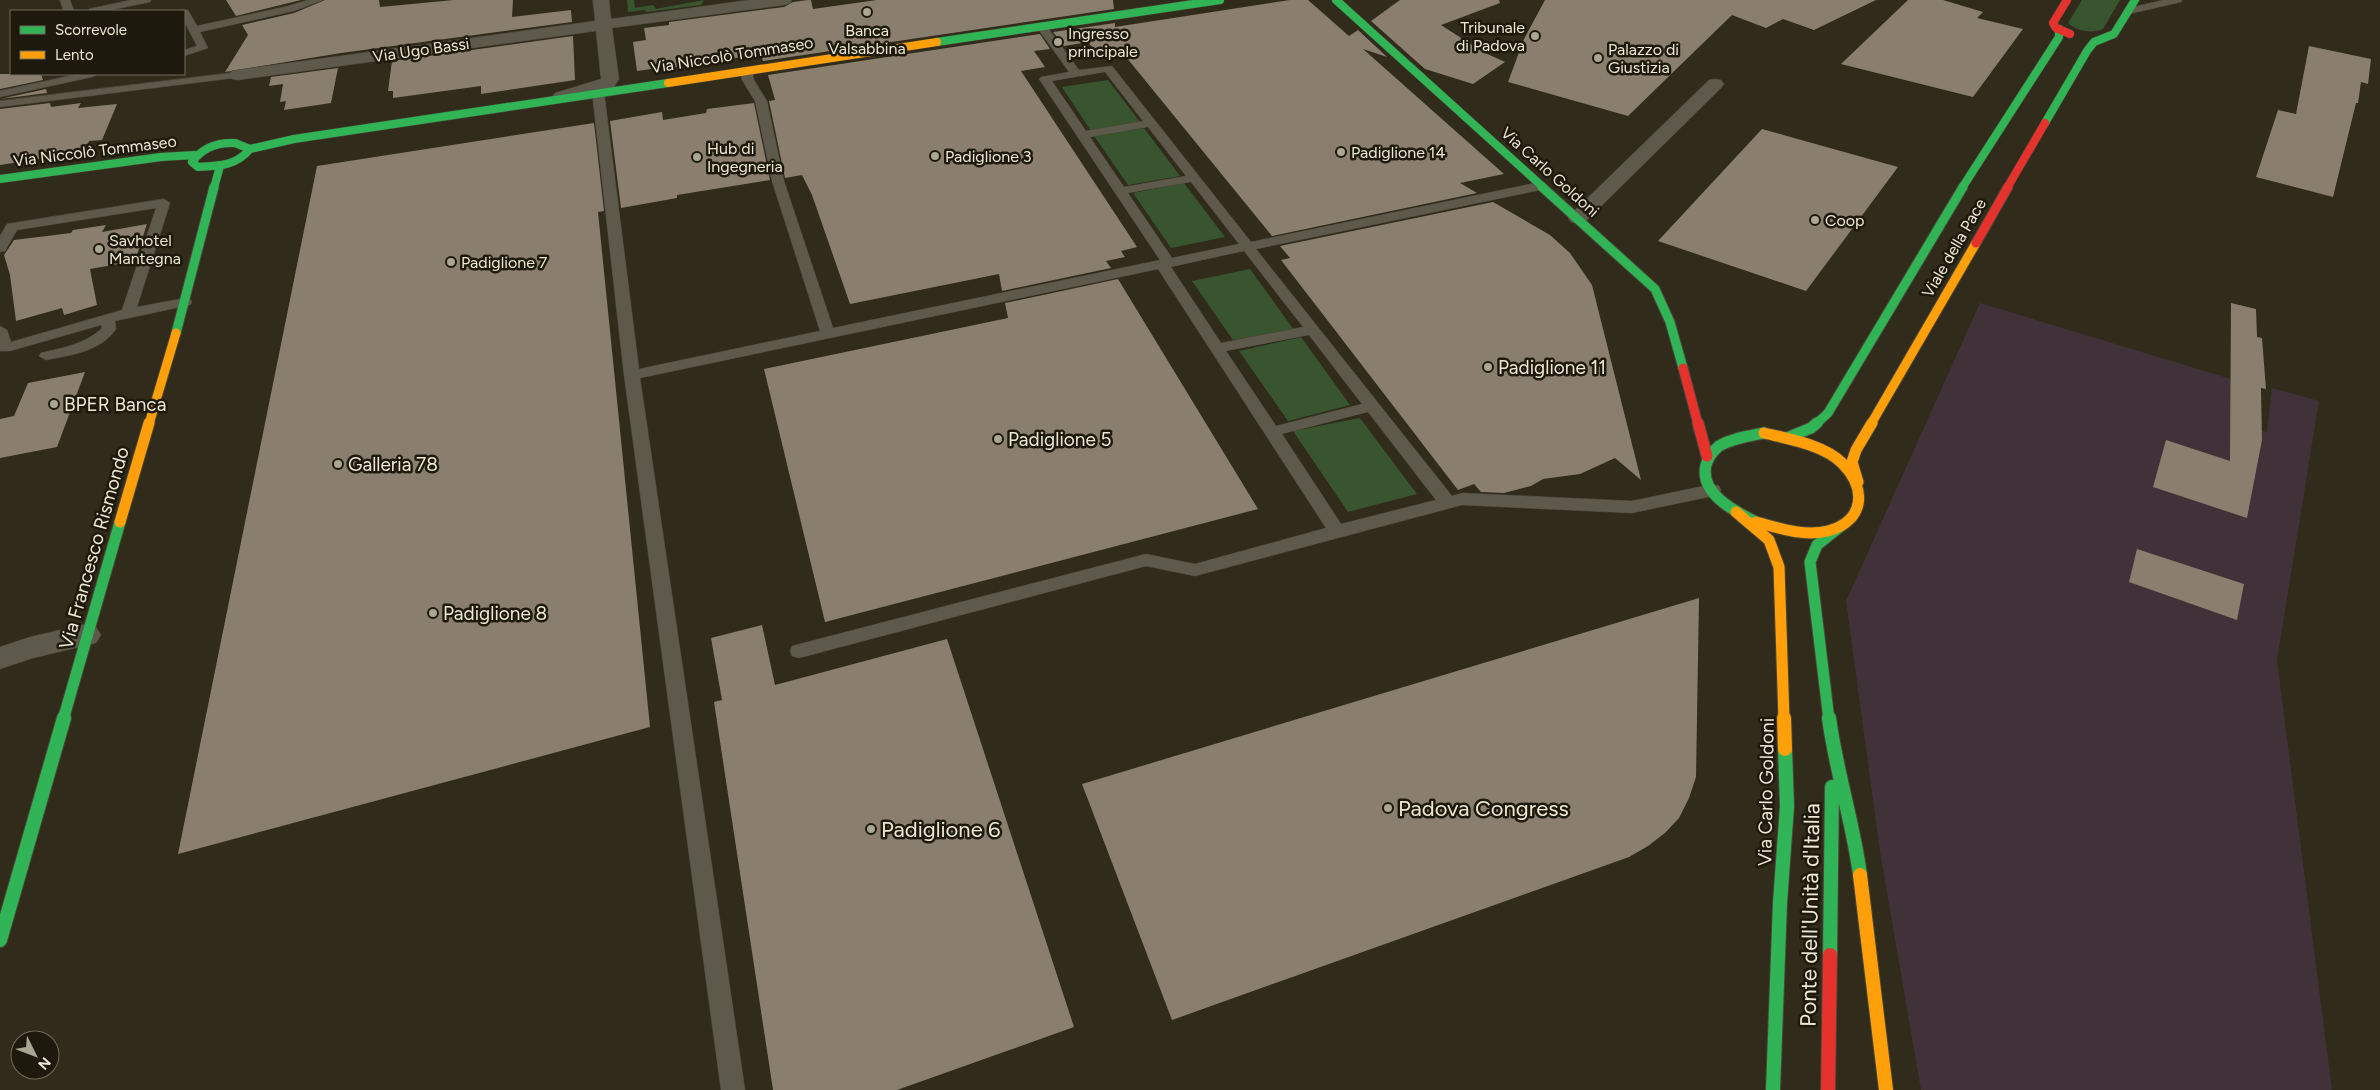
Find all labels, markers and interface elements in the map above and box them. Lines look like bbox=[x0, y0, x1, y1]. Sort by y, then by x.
marker: Banca Valsabbina bbox=[861, 6, 873, 18]
legend bbox=[10, 10, 185, 75]
place label: Tribunale di Padova bbox=[1456, 18, 1525, 55]
text: Scorrevole bbox=[55, 21, 127, 39]
place label: Banca Valsabbina bbox=[828, 21, 906, 58]
place label: Ingresso principale bbox=[1068, 24, 1138, 61]
marker: Tribunale di Padova bbox=[1529, 30, 1541, 42]
street label: Via Niccolò Tommaseo bbox=[649, 33, 815, 77]
street label: Via Ugo Bassi bbox=[371, 34, 471, 66]
marker: Ingresso principale bbox=[1052, 36, 1064, 48]
place label: Palazzo di Giustizia bbox=[1608, 40, 1679, 77]
text: Lento bbox=[55, 46, 94, 64]
marker: Palazzo di Giustizia bbox=[1592, 52, 1604, 64]
street label: Via Carlo Goldoni bbox=[1497, 123, 1603, 221]
street label: Via Niccolò Tommaseo bbox=[12, 132, 178, 170]
place label: Hub di Ingegneria bbox=[707, 139, 783, 176]
place label: Padiglione 14 bbox=[1351, 143, 1445, 162]
marker: Padiglione 14 bbox=[1335, 146, 1347, 158]
place label: Padiglione 3 bbox=[945, 147, 1032, 166]
marker: Padiglione 3 bbox=[929, 150, 941, 162]
marker: Hub di Ingegneria bbox=[691, 151, 703, 163]
street label: Viale della Pace bbox=[1918, 195, 1990, 301]
place label: Coop bbox=[1825, 211, 1865, 230]
marker: Coop bbox=[1809, 214, 1821, 226]
place label: Savhotel Mantegna bbox=[109, 231, 181, 268]
marker: Savhotel Mantegna bbox=[93, 243, 105, 255]
place label: Padiglione 7 bbox=[461, 253, 548, 272]
marker: Padiglione 7 bbox=[445, 256, 457, 268]
place label: Padiglione 11 bbox=[1498, 356, 1606, 379]
marker: Padiglione 11 bbox=[1482, 361, 1494, 373]
place label: BPER Banca bbox=[64, 393, 166, 416]
marker: BPER Banca bbox=[48, 398, 60, 410]
place label: Padiglione 5 bbox=[1008, 428, 1111, 451]
marker: Padiglione 5 bbox=[992, 433, 1004, 445]
street label: Via Francesco Rismondo bbox=[54, 444, 134, 652]
place label: Galleria 78 bbox=[348, 453, 438, 476]
marker: Galleria 78 bbox=[332, 458, 344, 470]
place label: Padiglione 8 bbox=[443, 602, 547, 625]
marker: Padiglione 8 bbox=[427, 607, 439, 619]
street label: Via Carlo Goldoni bbox=[1753, 718, 1779, 866]
place label: Padova Congress bbox=[1398, 795, 1569, 822]
marker: Padova Congress bbox=[1382, 802, 1394, 814]
street label: Ponte dell'Unità d'Italia bbox=[1795, 803, 1825, 1027]
place label: Padiglione 6 bbox=[881, 816, 1001, 843]
marker: Padiglione 6 bbox=[865, 823, 877, 835]
north arrow bbox=[10, 1030, 60, 1080]
text: N bbox=[34, 1054, 54, 1073]

